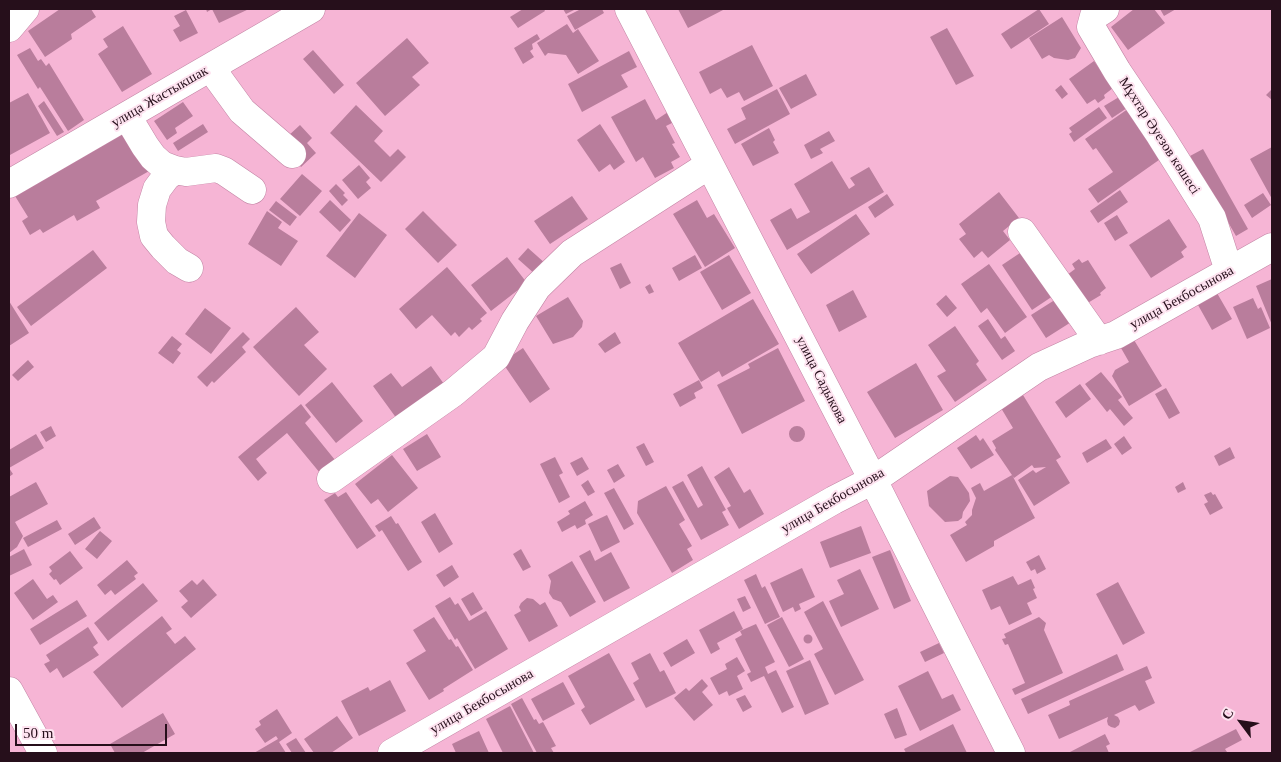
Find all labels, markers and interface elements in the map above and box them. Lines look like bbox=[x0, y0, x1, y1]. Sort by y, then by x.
street label: улица Жастыкшак bbox=[109, 63, 211, 131]
street label: Мұхтар Әуезов көшесі bbox=[1115, 74, 1203, 198]
street label: улица Бекбосынова bbox=[1127, 263, 1237, 333]
street label: улица Садыкова bbox=[792, 333, 850, 427]
street label: улица Бекбосынова bbox=[779, 465, 887, 537]
street label: улица Бекбосынова bbox=[428, 666, 536, 738]
north arrow bbox=[1216, 697, 1266, 747]
text: С bbox=[1219, 706, 1237, 722]
scale bar bbox=[18, 714, 170, 746]
text: 50 m bbox=[23, 725, 53, 741]

